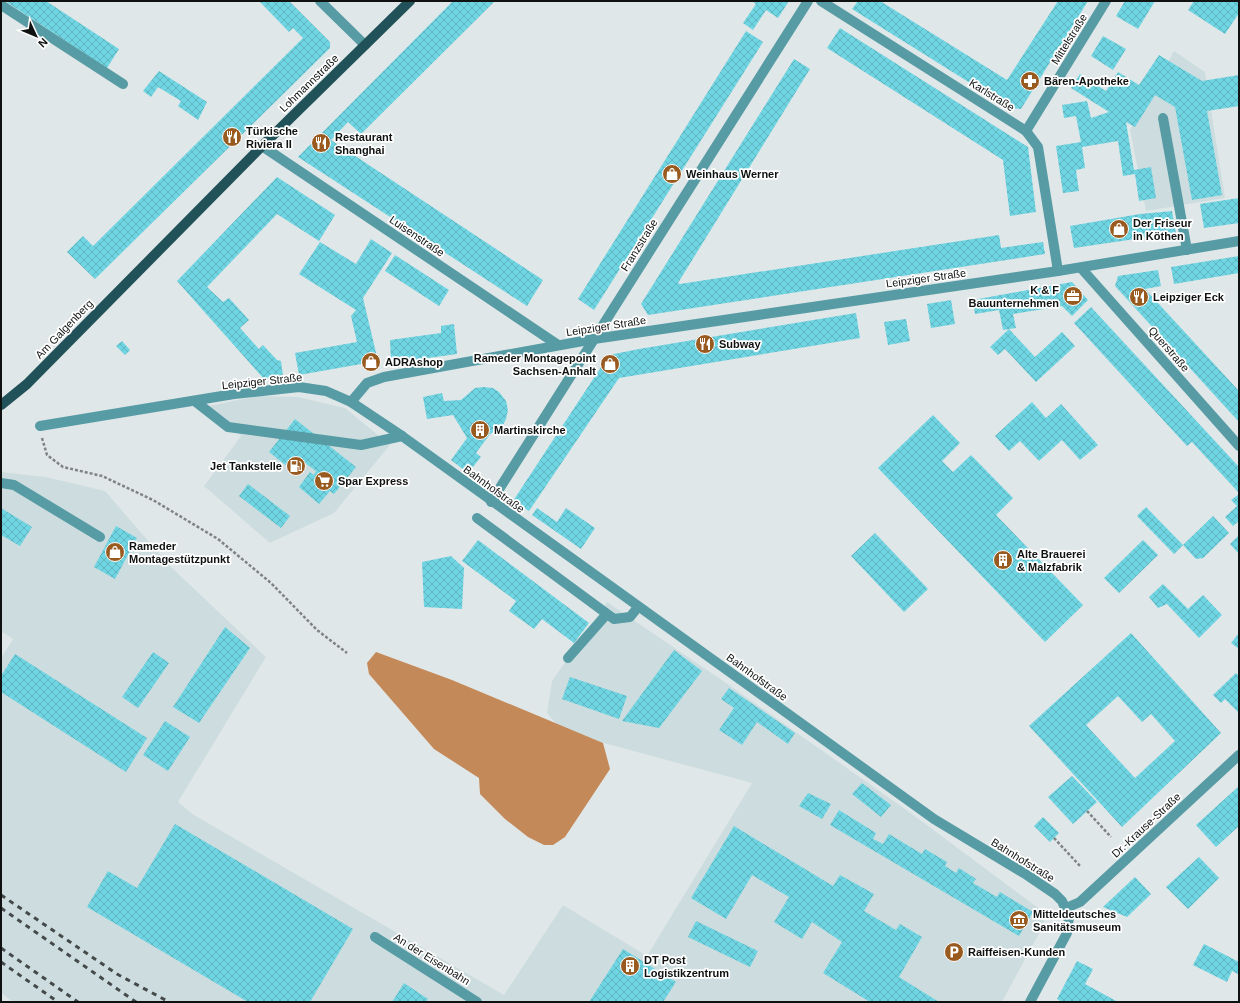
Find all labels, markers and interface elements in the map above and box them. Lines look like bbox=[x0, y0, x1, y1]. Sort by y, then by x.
street label: Mittelstraße bbox=[1049, 11, 1089, 67]
north arrow bbox=[16, 16, 56, 56]
text: N bbox=[36, 36, 50, 50]
street label: Lohmannstraße bbox=[277, 52, 341, 114]
pharmacy icon: Bären-Apotheke bbox=[1019, 70, 1041, 92]
place label: Bären-Apotheke bbox=[1044, 75, 1129, 87]
street label: Karlstraße bbox=[967, 76, 1017, 114]
place label: Türkische Riviera II bbox=[246, 125, 298, 150]
restaurant icon: Türkische Riviera II bbox=[221, 126, 243, 148]
place label: Restaurant Shanghai bbox=[335, 131, 393, 156]
restaurant icon: Restaurant Shanghai bbox=[310, 132, 332, 154]
shop icon: Weinhaus Werner bbox=[661, 163, 683, 185]
place label: Weinhaus Werner bbox=[686, 168, 779, 180]
street label: Luisenstraße bbox=[387, 213, 447, 259]
street label: Franzstraße bbox=[618, 217, 660, 273]
place label: Der Friseur in Köthen bbox=[1133, 217, 1192, 242]
shop icon: Der Friseur in Köthen bbox=[1108, 218, 1130, 240]
street label: Leipziger Straße bbox=[885, 266, 967, 290]
place label: K & F Bauunternehmen bbox=[969, 284, 1059, 309]
office icon: K & F Bauunternehmen bbox=[1062, 285, 1084, 307]
restaurant icon: Leipziger Eck bbox=[1128, 286, 1150, 308]
place label: Leipziger Eck bbox=[1153, 291, 1225, 303]
street label: Am Galgenberg bbox=[33, 297, 95, 361]
street label: Leipziger Straße bbox=[565, 314, 647, 338]
street label: Querstraße bbox=[1146, 324, 1192, 374]
restaurant icon: Subway bbox=[694, 333, 716, 355]
place label: Subway bbox=[719, 338, 761, 350]
shop icon: ADRAshop bbox=[360, 351, 382, 373]
place label: Rameder Montagepoint Sachsen-Anhalt bbox=[474, 352, 596, 377]
shop icon: Rameder Montagepoint Sachsen-Anhalt bbox=[599, 353, 621, 375]
place label: ADRAshop bbox=[385, 356, 443, 368]
street label: Leipziger Straße bbox=[221, 371, 303, 391]
building icon: Martinskirche bbox=[469, 419, 491, 441]
place label: Martinskirche bbox=[494, 424, 566, 436]
fuel station icon: Jet Tankstelle bbox=[285, 455, 307, 477]
place label: Jet Tankstelle bbox=[210, 460, 282, 472]
street label: Bahnhofstraße bbox=[461, 463, 527, 515]
supermarket icon: Spar Express bbox=[313, 470, 335, 492]
place label: Spar Express bbox=[338, 475, 408, 487]
place label: Rameder Montagestützpunkt bbox=[129, 540, 230, 565]
shop icon: Rameder Montagestützpunkt bbox=[104, 541, 126, 563]
place label: Alte Brauerei & Malzfabrik bbox=[1017, 548, 1085, 573]
building icon: Alte Brauerei & Malzfabrik bbox=[992, 549, 1014, 571]
street label: Bahnhofstraße bbox=[724, 651, 790, 703]
street label: Dr.-Krause-Straße bbox=[1109, 790, 1183, 860]
street label: Bahnhofstraße bbox=[989, 836, 1057, 884]
place label: Mitteldeutsches Sanitätsmuseum bbox=[1033, 908, 1121, 933]
museum icon: Mitteldeutsches Sanitätsmuseum bbox=[1008, 909, 1030, 931]
street label: An der Eisenbahn bbox=[392, 931, 472, 987]
parking icon: Raiffeisen-Kunden bbox=[943, 941, 965, 963]
place label: Raiffeisen-Kunden bbox=[968, 946, 1065, 958]
place label: DT Post Logistikzentrum bbox=[644, 954, 729, 979]
building icon: DT Post Logistikzentrum bbox=[619, 955, 641, 977]

